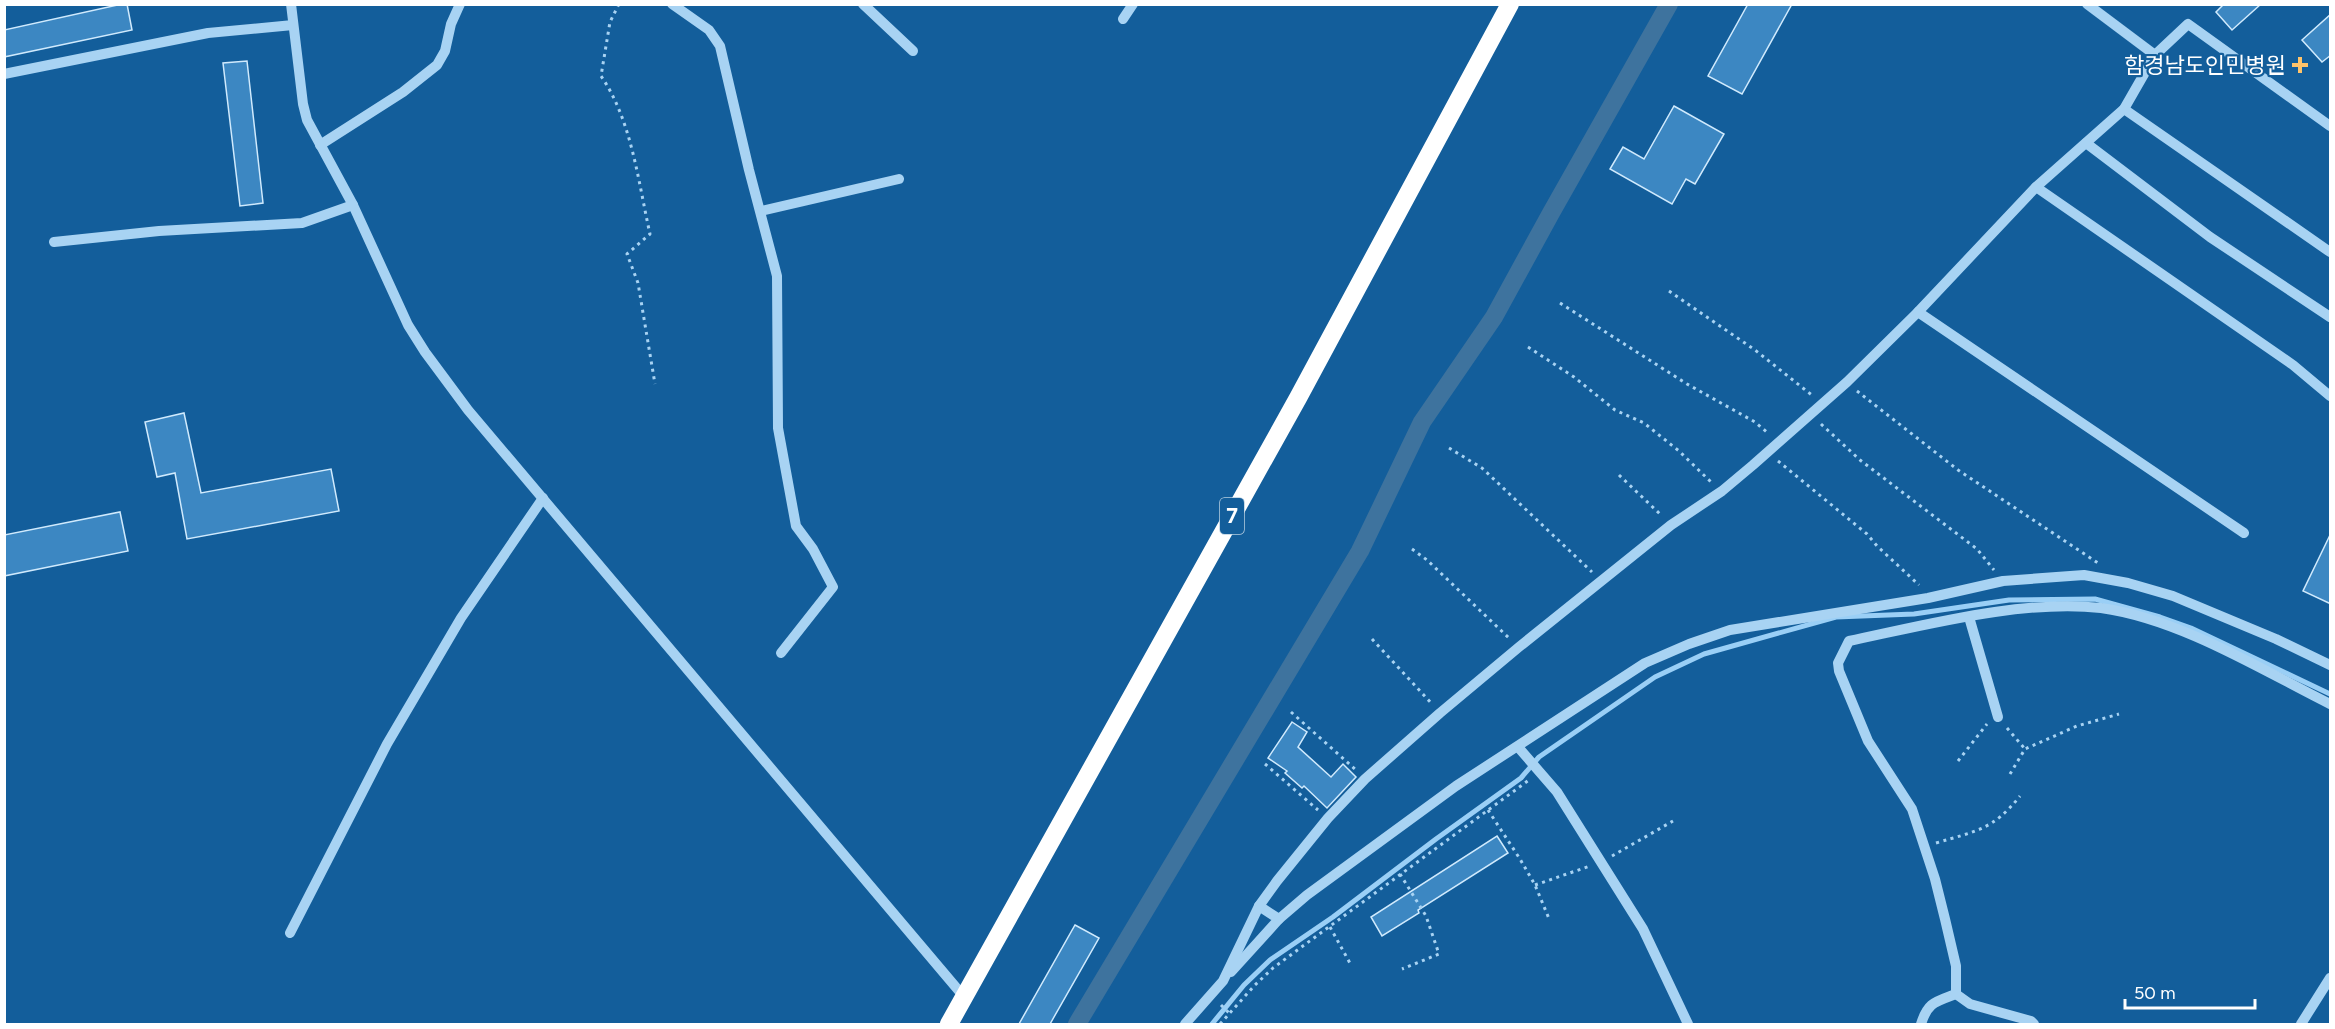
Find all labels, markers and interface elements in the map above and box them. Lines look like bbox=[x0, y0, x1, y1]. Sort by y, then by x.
place label: 함경남도인민병원 bbox=[2124, 52, 2286, 79]
marker: 함경남도인민병원 bbox=[2291, 56, 2309, 74]
road number: 7 bbox=[1220, 498, 1244, 534]
scale bar bbox=[2125, 972, 2256, 1010]
text: 50 m bbox=[2134, 982, 2176, 1004]

